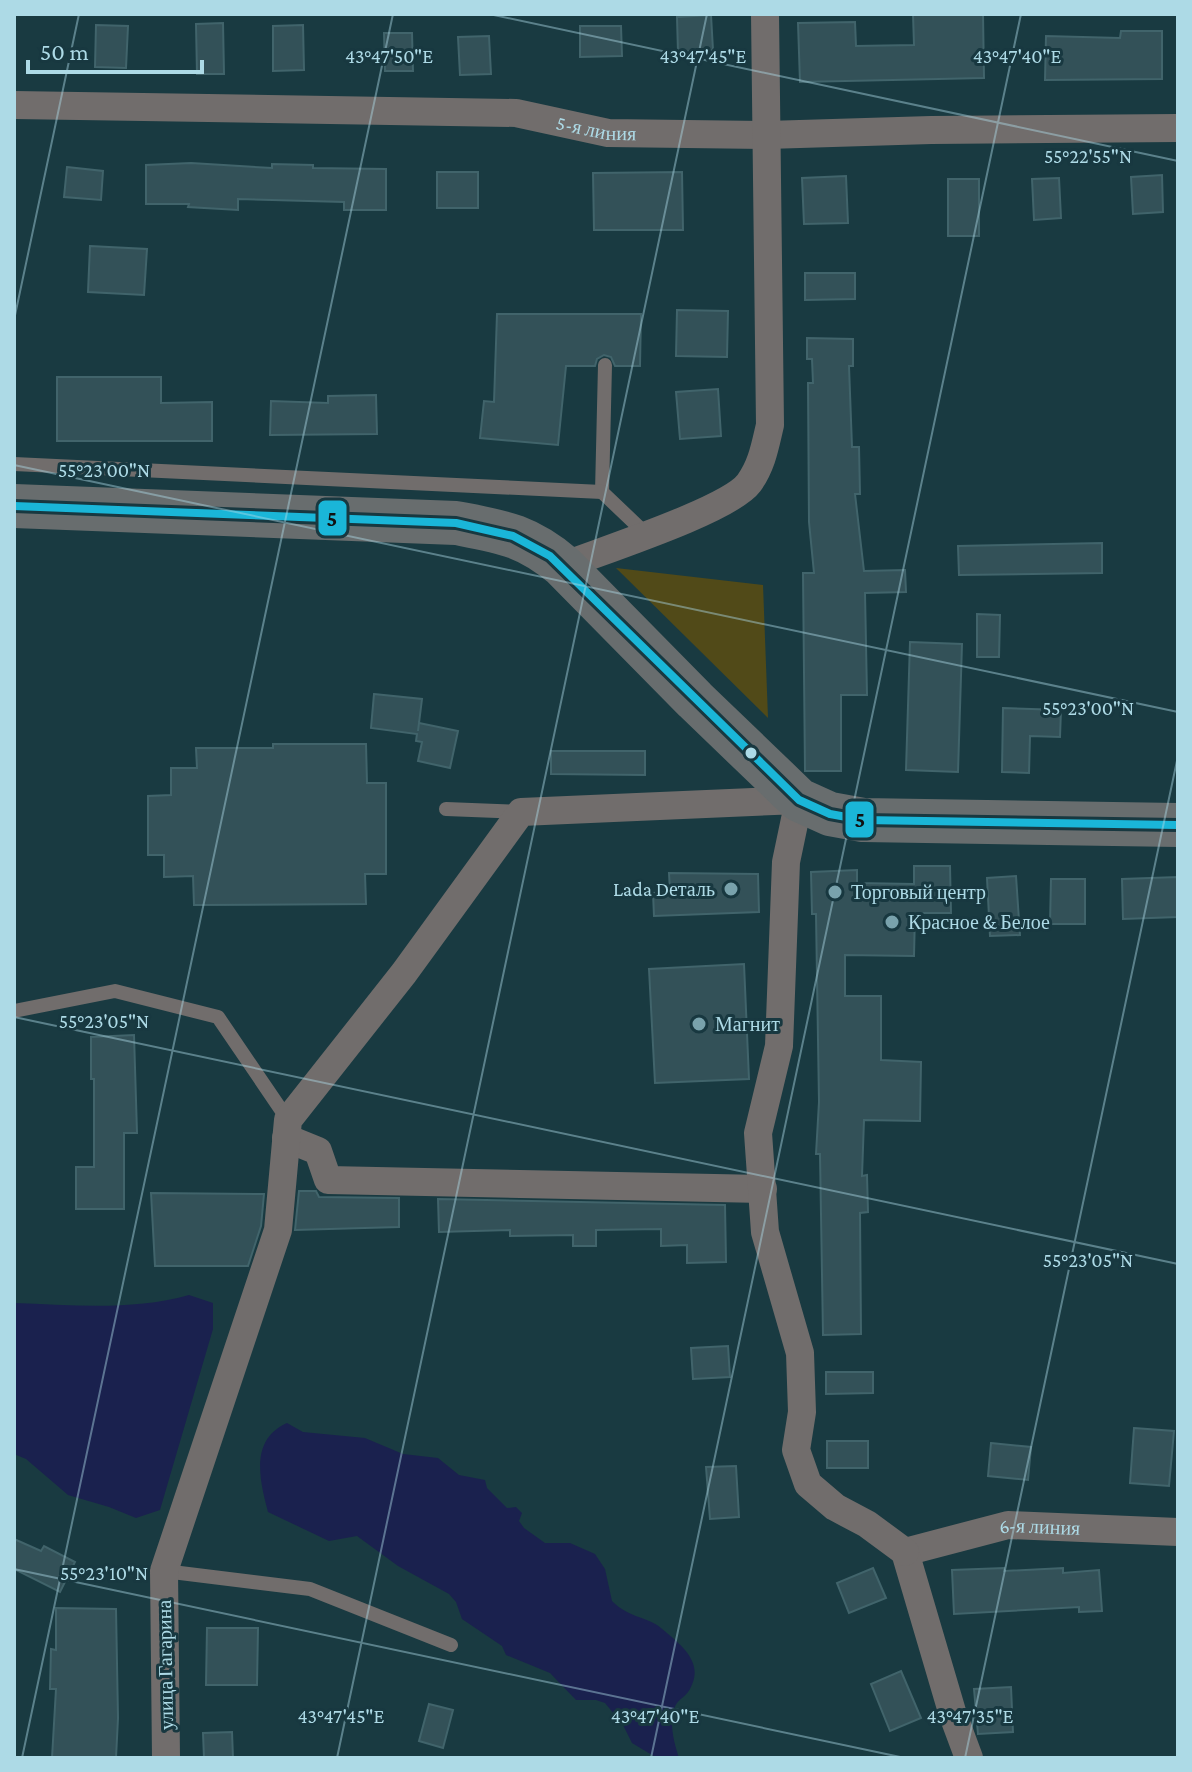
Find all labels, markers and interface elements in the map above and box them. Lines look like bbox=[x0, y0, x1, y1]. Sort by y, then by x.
scale bar bbox=[28, 24, 202, 74]
text: 50 m bbox=[40, 38, 89, 65]
text: 43°47'50"E bbox=[345, 45, 433, 67]
text: 43°47'45"E bbox=[660, 45, 747, 67]
text: 43°47'40"E bbox=[973, 45, 1061, 67]
street label: 5-я линия bbox=[554, 111, 636, 144]
text: 55°22'55"N bbox=[1044, 145, 1132, 167]
text: 55°23'00"N bbox=[58, 459, 150, 481]
line badge: 5 bbox=[317, 499, 348, 537]
text: 5 bbox=[327, 506, 337, 531]
text: 55°23'00"N bbox=[1042, 697, 1134, 719]
unlabelled marker bbox=[743, 745, 759, 761]
line badge: 5 bbox=[844, 800, 875, 839]
text: 5 bbox=[855, 807, 865, 832]
place label: Lada Dеталь bbox=[613, 878, 715, 900]
marker: Lada Dеталь bbox=[722, 880, 740, 898]
place label: Торговый центр bbox=[851, 881, 986, 904]
marker: Торговый центр bbox=[826, 883, 844, 901]
place label: Красное & Белое bbox=[908, 911, 1050, 934]
marker: Красное & Белое bbox=[883, 913, 901, 931]
text: 55°23'05"N bbox=[59, 1010, 149, 1032]
place label: Магнит bbox=[715, 1013, 780, 1035]
marker: Магнит bbox=[690, 1015, 708, 1033]
text: 55°23'05"N bbox=[1043, 1249, 1133, 1271]
street label: 6-я линия bbox=[996, 1514, 1081, 1539]
text: 55°23'10"N bbox=[60, 1562, 148, 1584]
street label: улица Гагарина bbox=[153, 1599, 178, 1730]
text: 43°47'45"E bbox=[298, 1705, 385, 1727]
text: 43°47'40"E bbox=[611, 1705, 699, 1727]
text: 43°47'35"E bbox=[927, 1705, 1014, 1727]

